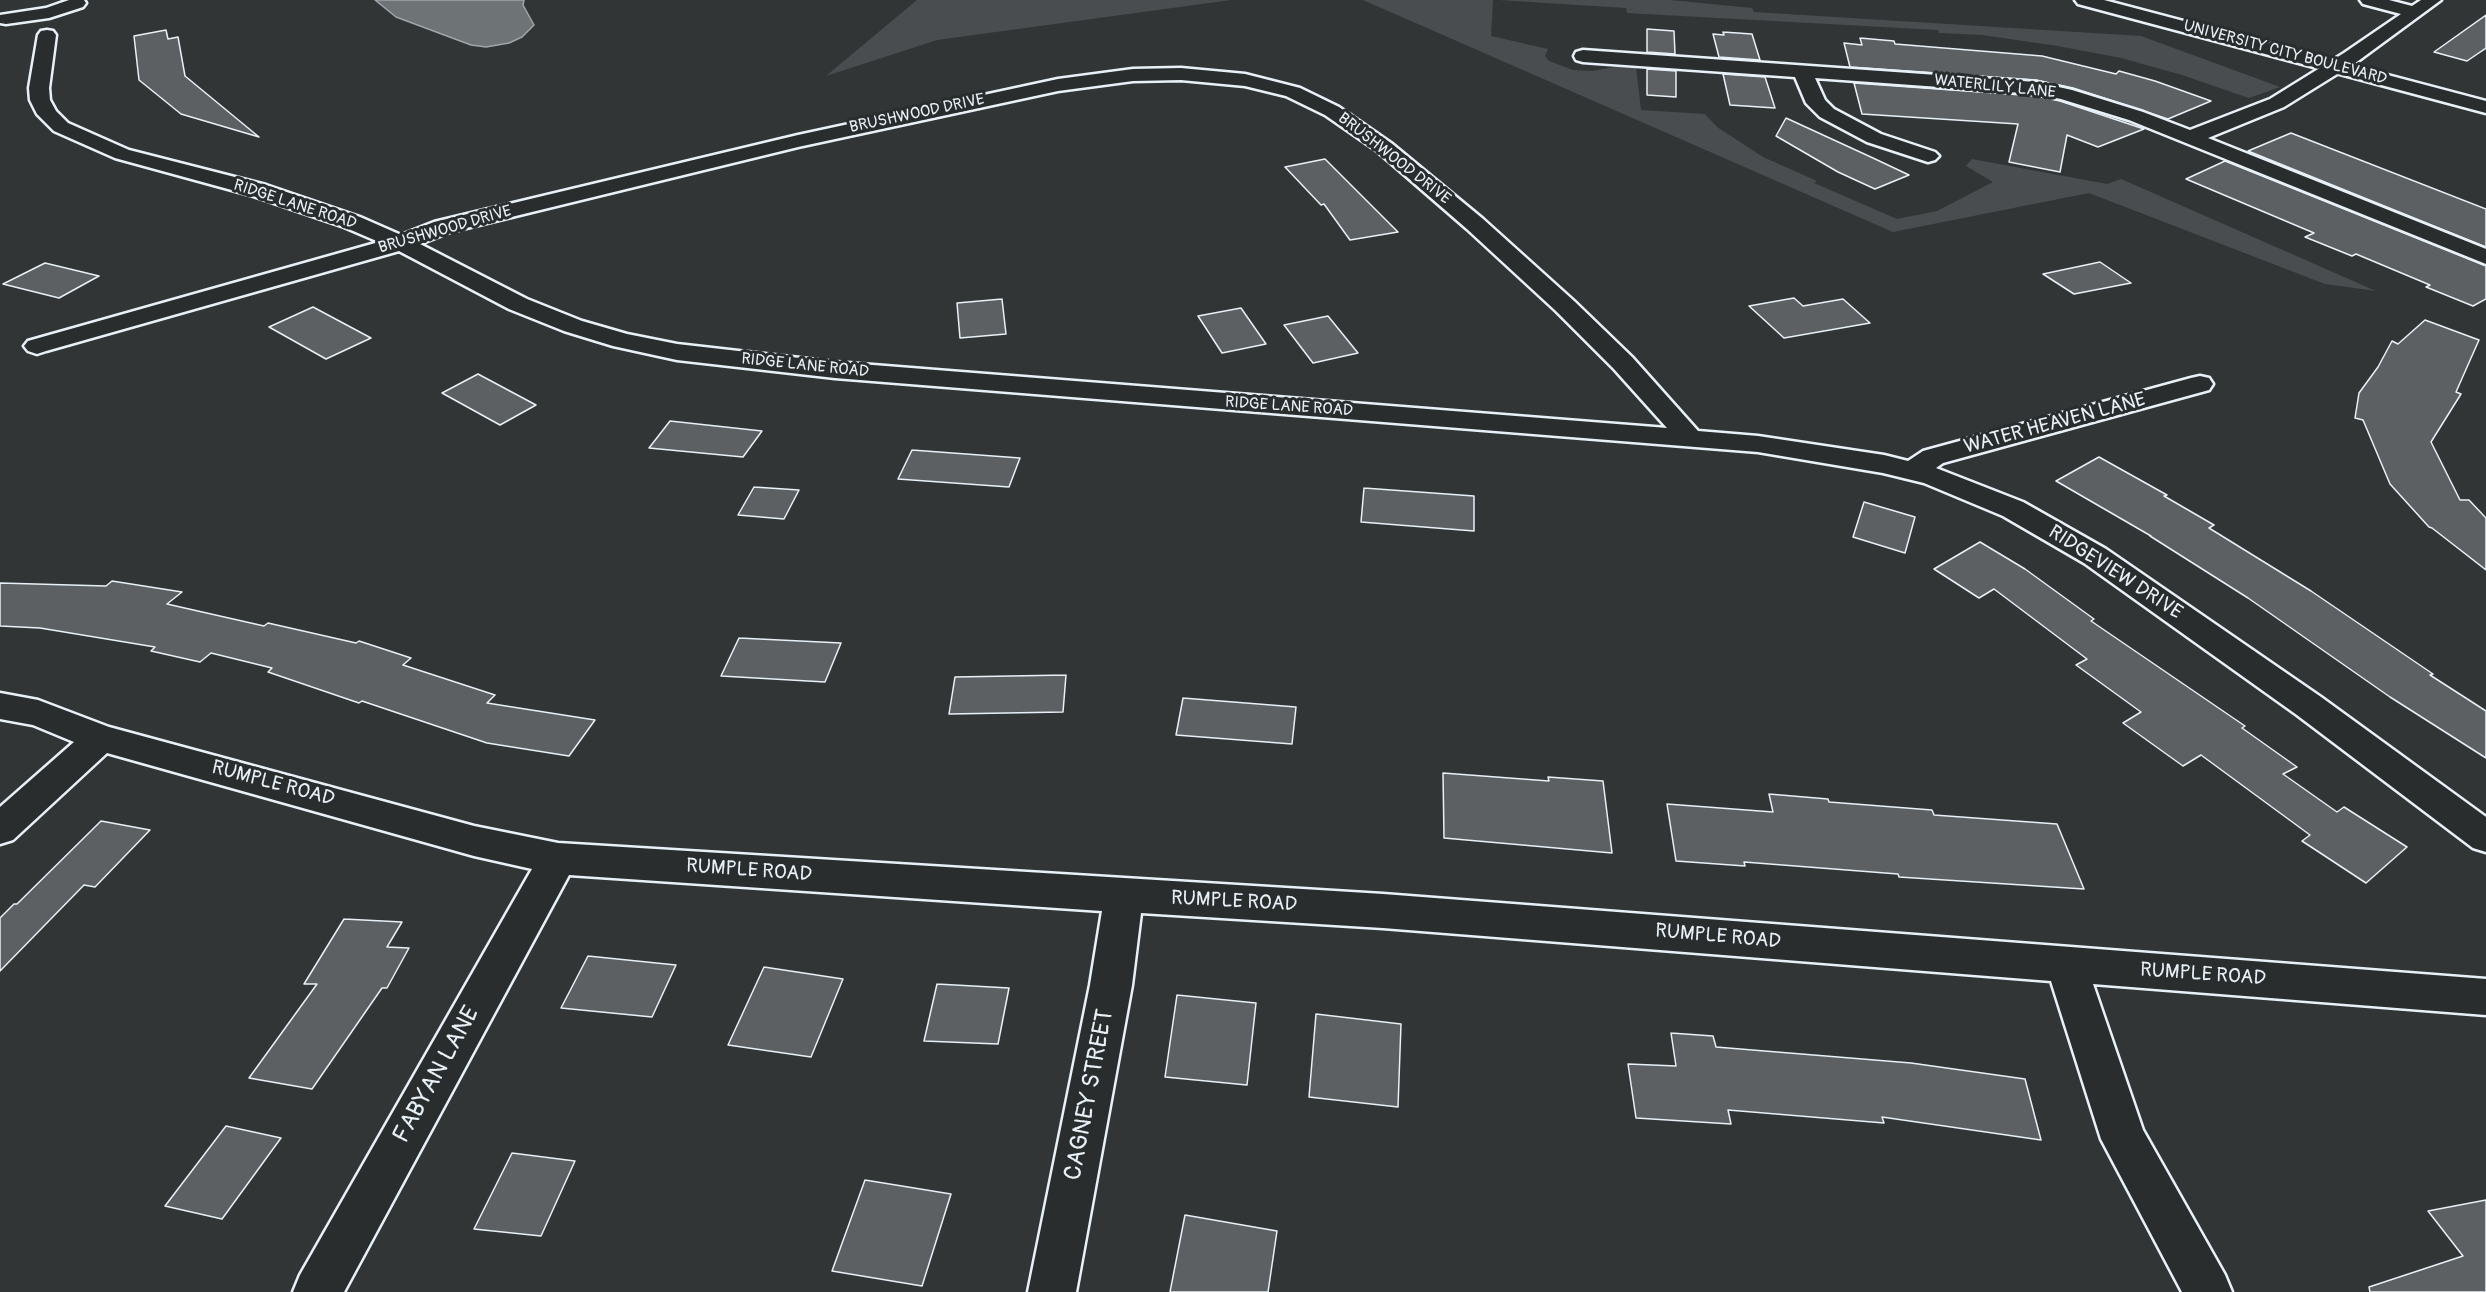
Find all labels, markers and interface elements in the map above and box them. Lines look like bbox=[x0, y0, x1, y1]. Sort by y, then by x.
street label: UNIVERSITY CITY BOULEVARD bbox=[2181, 17, 2389, 89]
street label: WATERLILY LANE bbox=[1933, 71, 2057, 103]
street label: BRUSHWOOD DRIVE bbox=[848, 90, 986, 138]
street label: BRUSHWOOD DRIVE bbox=[1334, 109, 1454, 209]
street label: RIDGE LANE ROAD bbox=[231, 176, 359, 234]
street label: BRUSHWOOD DRIVE bbox=[376, 202, 514, 258]
street label: RIDGE LANE ROAD bbox=[740, 350, 870, 382]
street label: WATER HEAVEN LANE bbox=[1962, 388, 2148, 460]
street label: RIDGE LANE ROAD bbox=[1224, 393, 1354, 421]
street label: RIDGEVIEW DRIVE bbox=[2043, 521, 2187, 625]
street label: RUMPLE ROAD bbox=[209, 756, 337, 812]
street label: RUMPLE ROAD bbox=[685, 855, 813, 887]
street label: RUMPLE ROAD bbox=[1170, 887, 1298, 917]
street label: RUMPLE ROAD bbox=[1654, 920, 1782, 954]
street label: RUMPLE ROAD bbox=[2139, 959, 2267, 991]
street label: FABYAN LANE bbox=[388, 1002, 486, 1148]
street label: CAGNEY STREET bbox=[1059, 1007, 1121, 1183]

